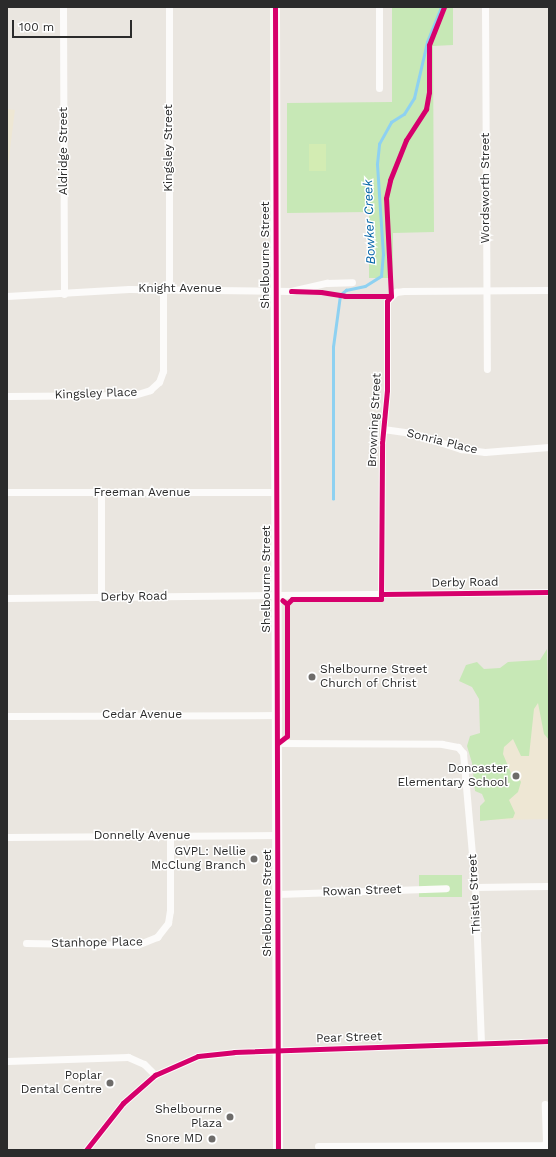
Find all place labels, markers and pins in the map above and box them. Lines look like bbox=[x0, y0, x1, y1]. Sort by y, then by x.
place label: Shelbourne Street Church of Christ bbox=[320, 663, 427, 691]
marker: Shelbourne Street Church of Christ bbox=[307, 672, 317, 682]
place label: Doncaster Elementary School bbox=[397, 762, 508, 790]
marker: Doncaster Elementary School bbox=[511, 771, 521, 781]
place label: GVPL: Nellie McClung Branch bbox=[151, 845, 246, 873]
marker: GVPL: Nellie McClung Branch bbox=[249, 854, 259, 864]
place label: Poplar Dental Centre bbox=[20, 1069, 102, 1097]
marker: Poplar Dental Centre bbox=[105, 1078, 115, 1088]
place label: Shelbourne Plaza bbox=[155, 1103, 222, 1131]
marker: Shelbourne Plaza bbox=[225, 1112, 235, 1122]
place label: Snore MD bbox=[146, 1132, 203, 1146]
marker: Snore MD bbox=[206, 1133, 218, 1145]

